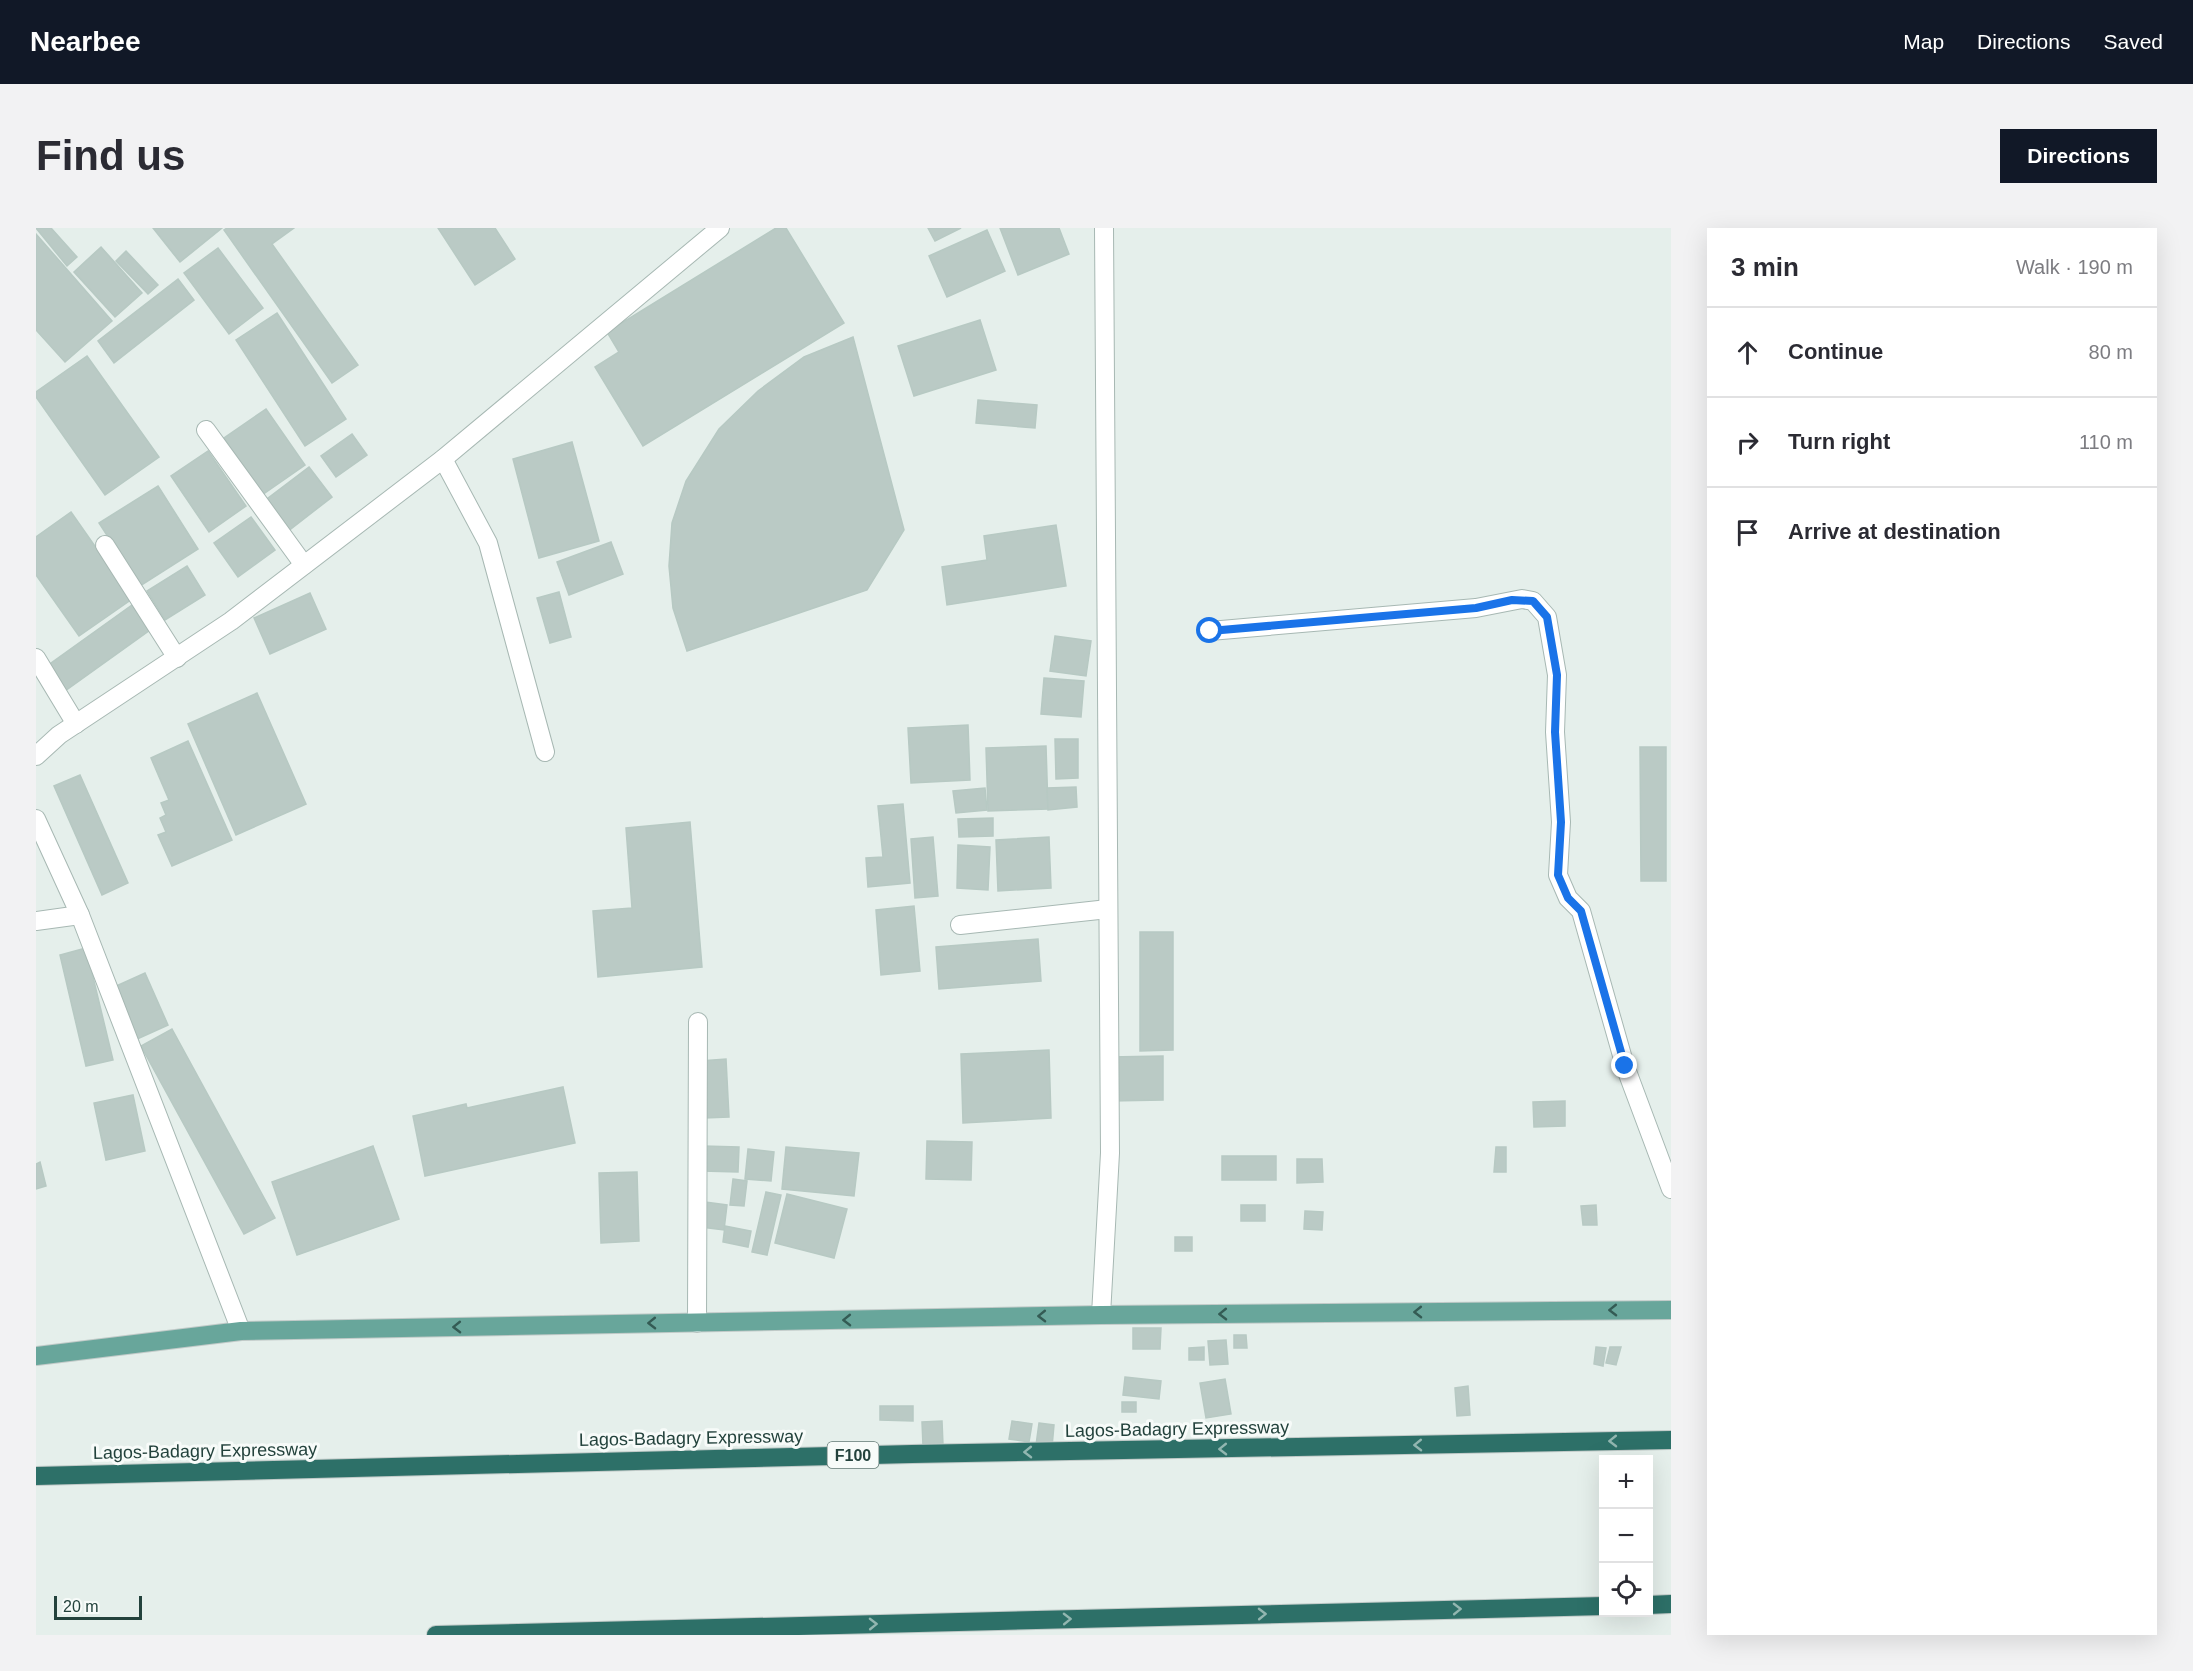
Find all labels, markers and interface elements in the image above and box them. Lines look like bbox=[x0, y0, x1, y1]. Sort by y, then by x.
text: Nearbee bbox=[30, 26, 141, 57]
text: Map bbox=[1903, 30, 1944, 53]
text: Directions bbox=[1977, 30, 2070, 53]
text: Saved bbox=[2103, 30, 2163, 53]
button: Directions bbox=[2000, 129, 2157, 183]
text: Find us bbox=[36, 132, 185, 179]
text: 3 min bbox=[1731, 252, 1799, 282]
text: Walk · 190 m bbox=[2016, 256, 2133, 278]
icon: ahead bbox=[1731, 336, 1764, 369]
text: Continue bbox=[1788, 339, 1883, 364]
text: 80 m bbox=[2089, 341, 2133, 363]
icon: right bbox=[1731, 426, 1764, 459]
text: Turn right bbox=[1788, 429, 1890, 454]
text: 110 m bbox=[2079, 431, 2133, 453]
icon: arrive bbox=[1731, 516, 1764, 549]
text: Arrive at destination bbox=[1788, 519, 2001, 544]
route start bbox=[1196, 617, 1222, 643]
route end bbox=[1611, 1052, 1637, 1078]
one-way arrow bbox=[1608, 1304, 1617, 1316]
one-way arrow bbox=[1413, 1306, 1422, 1318]
one-way arrow bbox=[1218, 1308, 1227, 1320]
one-way arrow bbox=[1038, 1310, 1047, 1322]
one-way arrow bbox=[843, 1313, 852, 1326]
one-way arrow bbox=[648, 1317, 657, 1330]
one-way arrow bbox=[453, 1321, 462, 1333]
street label: Lagos-Badagry Expressway bbox=[1065, 1417, 1289, 1441]
street label: Lagos-Badagry Expressway bbox=[579, 1426, 803, 1450]
one-way arrow bbox=[1608, 1435, 1617, 1447]
street label: Lagos-Badagry Expressway bbox=[93, 1439, 317, 1463]
one-way arrow bbox=[1413, 1439, 1422, 1451]
road number: F100 bbox=[828, 1442, 878, 1468]
one-way arrow bbox=[1218, 1443, 1227, 1455]
one-way arrow bbox=[1023, 1446, 1032, 1459]
map controls bbox=[1599, 1455, 1653, 1617]
button: + bbox=[1599, 1455, 1653, 1509]
button: − bbox=[1599, 1509, 1653, 1563]
button: locate bbox=[1599, 1563, 1653, 1617]
scale bar bbox=[54, 1593, 142, 1620]
text: 20 m bbox=[63, 1598, 99, 1615]
one-way arrow bbox=[1453, 1603, 1462, 1616]
one-way arrow bbox=[1258, 1608, 1267, 1621]
one-way arrow bbox=[1063, 1613, 1072, 1625]
one-way arrow bbox=[868, 1618, 877, 1630]

